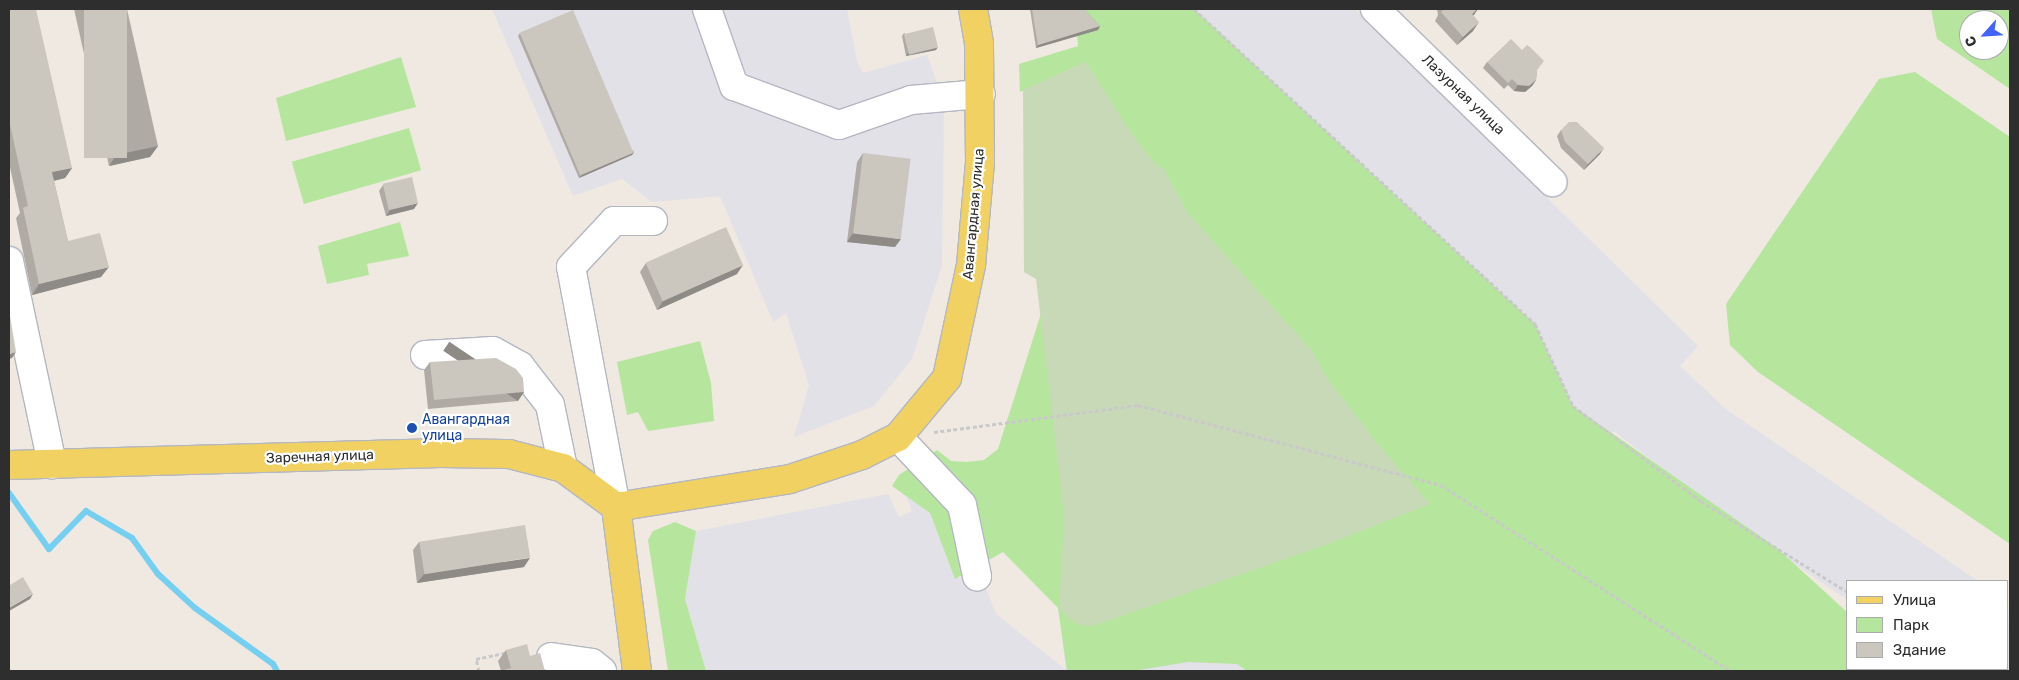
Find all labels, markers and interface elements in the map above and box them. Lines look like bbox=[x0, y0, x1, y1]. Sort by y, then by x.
north arrow bbox=[1959, 10, 2009, 60]
text: С bbox=[1961, 33, 1981, 50]
street label: Лазурная улица bbox=[1418, 51, 1508, 139]
street label: Авангардная улица bbox=[960, 148, 988, 280]
place label: Авангардная улица bbox=[422, 412, 510, 444]
marker: Авангардная улица bbox=[406, 422, 418, 434]
street label: Заречная улица bbox=[266, 447, 374, 467]
legend bbox=[1846, 580, 2009, 670]
text: Улица bbox=[1893, 591, 1936, 609]
text: Парк bbox=[1893, 616, 1929, 634]
text: Здание bbox=[1893, 641, 1946, 659]

